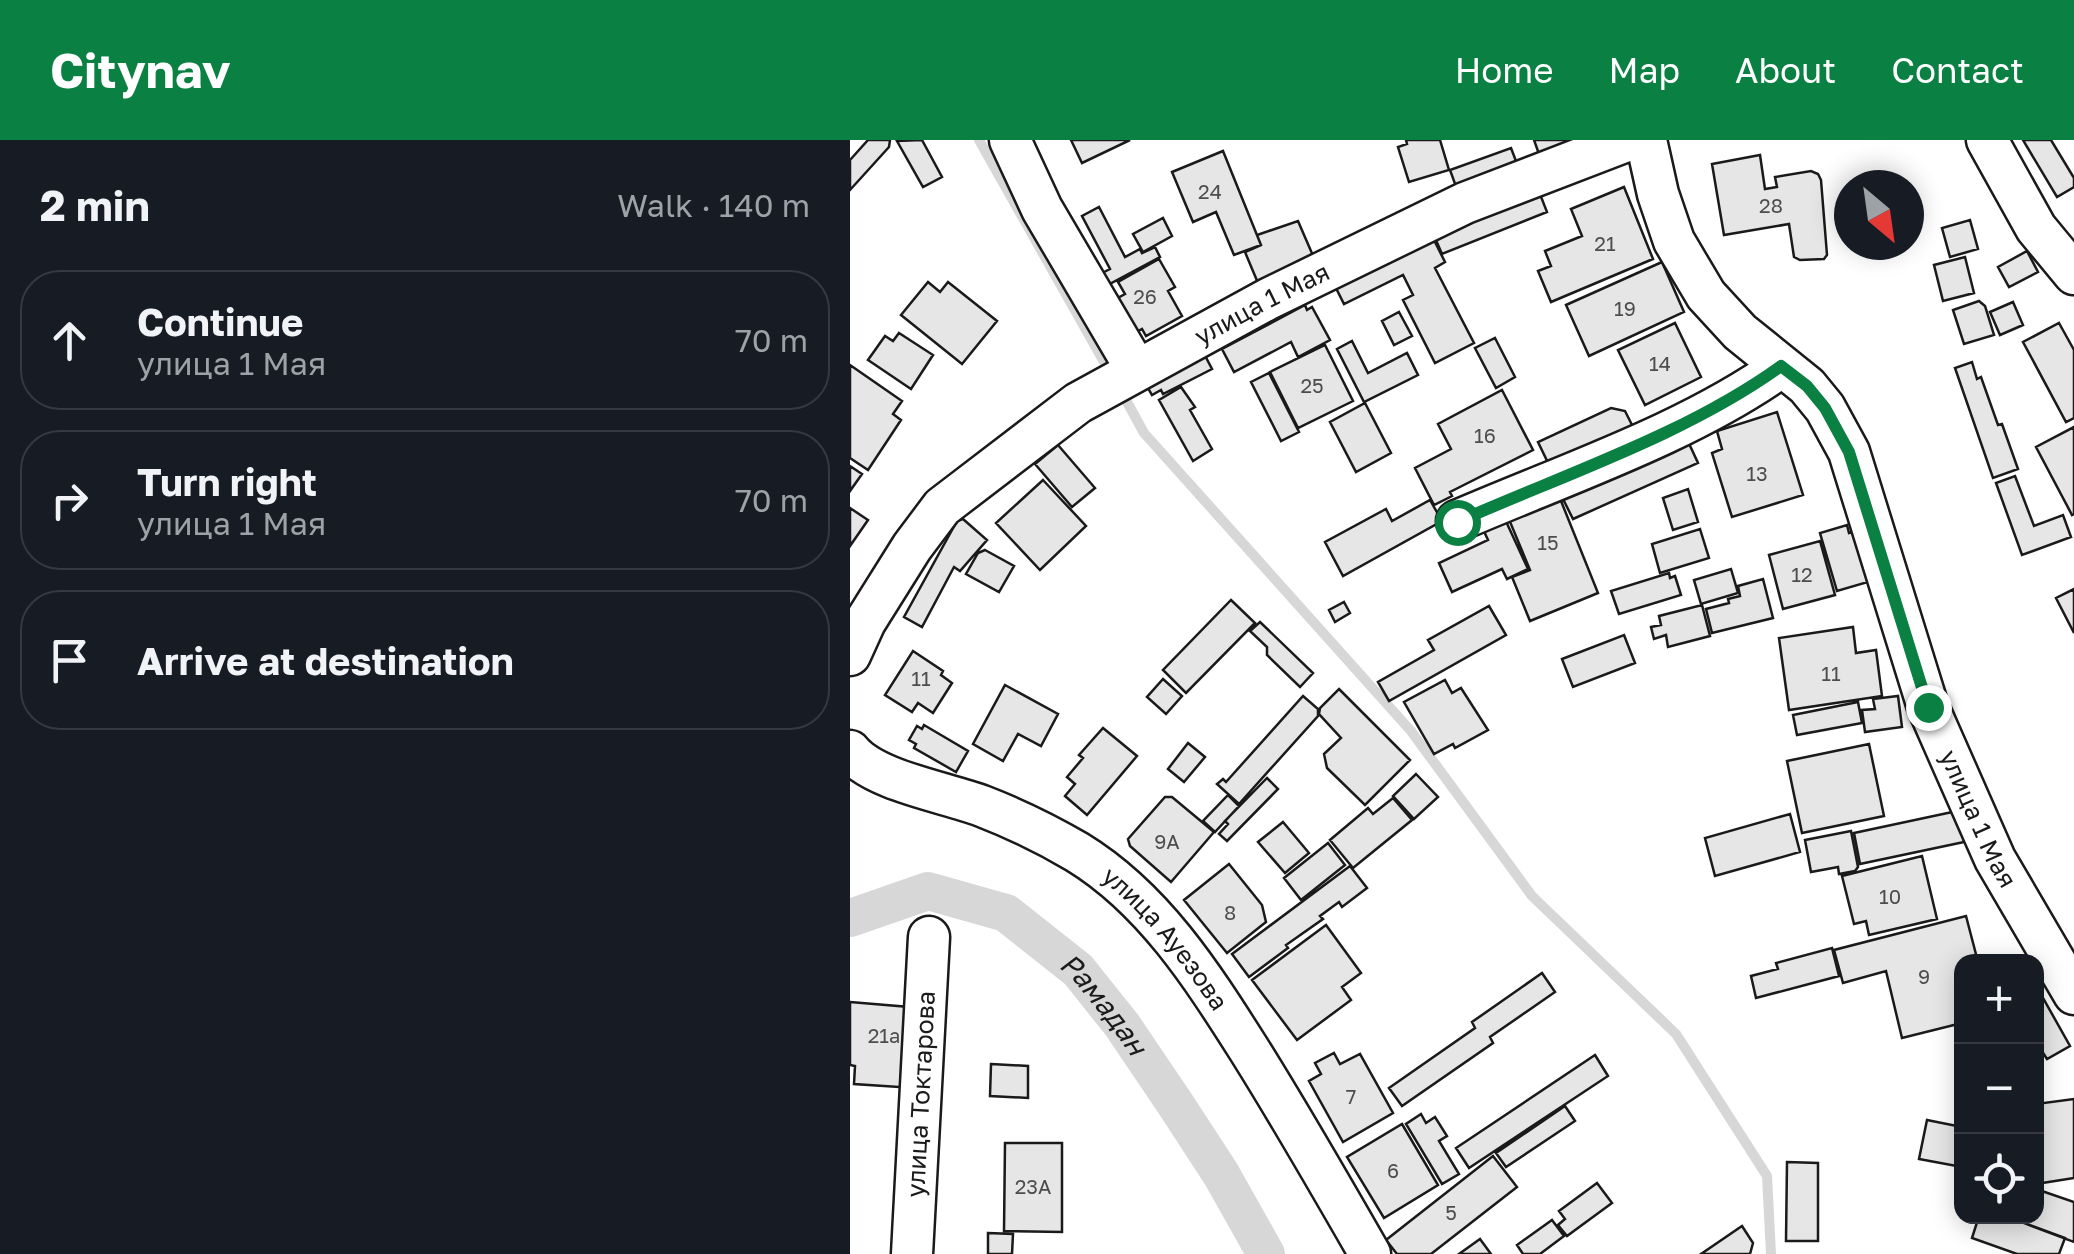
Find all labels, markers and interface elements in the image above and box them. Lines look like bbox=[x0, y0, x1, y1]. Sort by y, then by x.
text: Citynav bbox=[50, 41, 231, 99]
text: Home bbox=[1455, 49, 1554, 91]
text: Map bbox=[1609, 49, 1680, 91]
text: About bbox=[1735, 49, 1836, 91]
text: Contact bbox=[1891, 49, 2024, 91]
north arrow bbox=[1834, 170, 1924, 260]
house number: 24 bbox=[1198, 179, 1222, 203]
text: 2 min bbox=[40, 180, 150, 230]
text: Walk · 140 m bbox=[617, 186, 810, 224]
house number: 28 bbox=[1759, 193, 1783, 217]
house number: 21 bbox=[1594, 231, 1616, 255]
street label: улица 1 Мая bbox=[1189, 256, 1334, 351]
house number: 26 bbox=[1133, 284, 1157, 308]
house number: 19 bbox=[1614, 296, 1636, 320]
text: Continue bbox=[137, 299, 303, 344]
icon: ahead bbox=[42, 313, 97, 368]
text: 70 m bbox=[735, 321, 808, 359]
text: улица 1 Мая bbox=[137, 344, 326, 382]
house number: 14 bbox=[1649, 351, 1671, 375]
house number: 25 bbox=[1300, 373, 1324, 397]
house number: 16 bbox=[1474, 423, 1496, 447]
text: Turn right bbox=[137, 459, 317, 504]
house number: 13 bbox=[1746, 461, 1768, 485]
icon: right bbox=[42, 473, 97, 528]
text: 70 m bbox=[735, 481, 808, 519]
route start bbox=[1435, 500, 1481, 546]
text: улица 1 Мая bbox=[137, 504, 326, 542]
house number: 15 bbox=[1537, 530, 1559, 554]
house number: 12 bbox=[1791, 562, 1813, 586]
icon: arrive bbox=[42, 633, 97, 688]
text: Arrive at destination bbox=[137, 638, 514, 683]
house number: 11 bbox=[1821, 661, 1841, 685]
house number: 11 bbox=[911, 666, 931, 690]
route end bbox=[1906, 685, 1952, 731]
street label: улица 1 Мая bbox=[1934, 745, 2024, 893]
house number: 9А bbox=[1154, 829, 1180, 853]
street label: улица Ауезова bbox=[1096, 859, 1235, 1016]
house number: 10 bbox=[1879, 884, 1901, 908]
house number: 8 bbox=[1224, 900, 1236, 924]
water label: Рамадан bbox=[1054, 946, 1155, 1062]
map controls bbox=[1954, 954, 2044, 1224]
button: + bbox=[1954, 954, 2044, 1044]
house number: 9 bbox=[1918, 964, 1930, 988]
street label: улица Токтарова bbox=[899, 990, 941, 1198]
house number: 21а bbox=[868, 1023, 900, 1047]
button: − bbox=[1954, 1044, 2044, 1134]
house number: 7 bbox=[1346, 1084, 1356, 1108]
button: locate bbox=[1954, 1134, 2044, 1224]
house number: 6 bbox=[1387, 1158, 1399, 1182]
house number: 23А bbox=[1015, 1174, 1051, 1198]
house number: 5 bbox=[1445, 1200, 1457, 1224]

